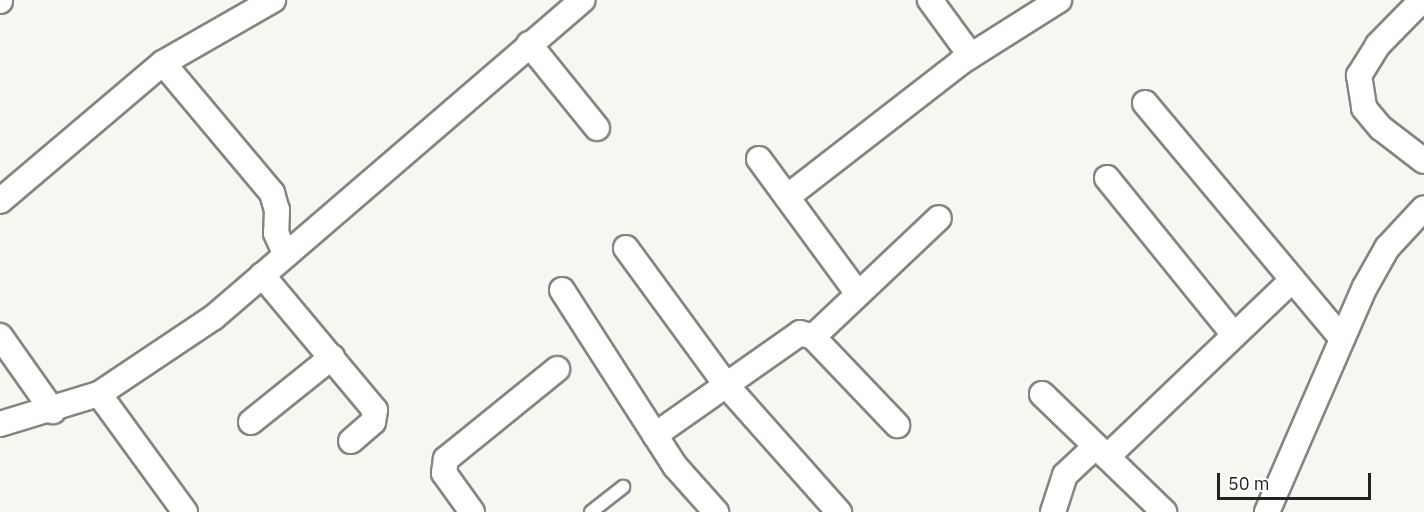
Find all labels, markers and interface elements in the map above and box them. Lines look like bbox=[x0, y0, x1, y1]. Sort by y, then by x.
scale bar bbox=[1220, 461, 1374, 499]
text: 50 m bbox=[1228, 472, 1270, 495]

